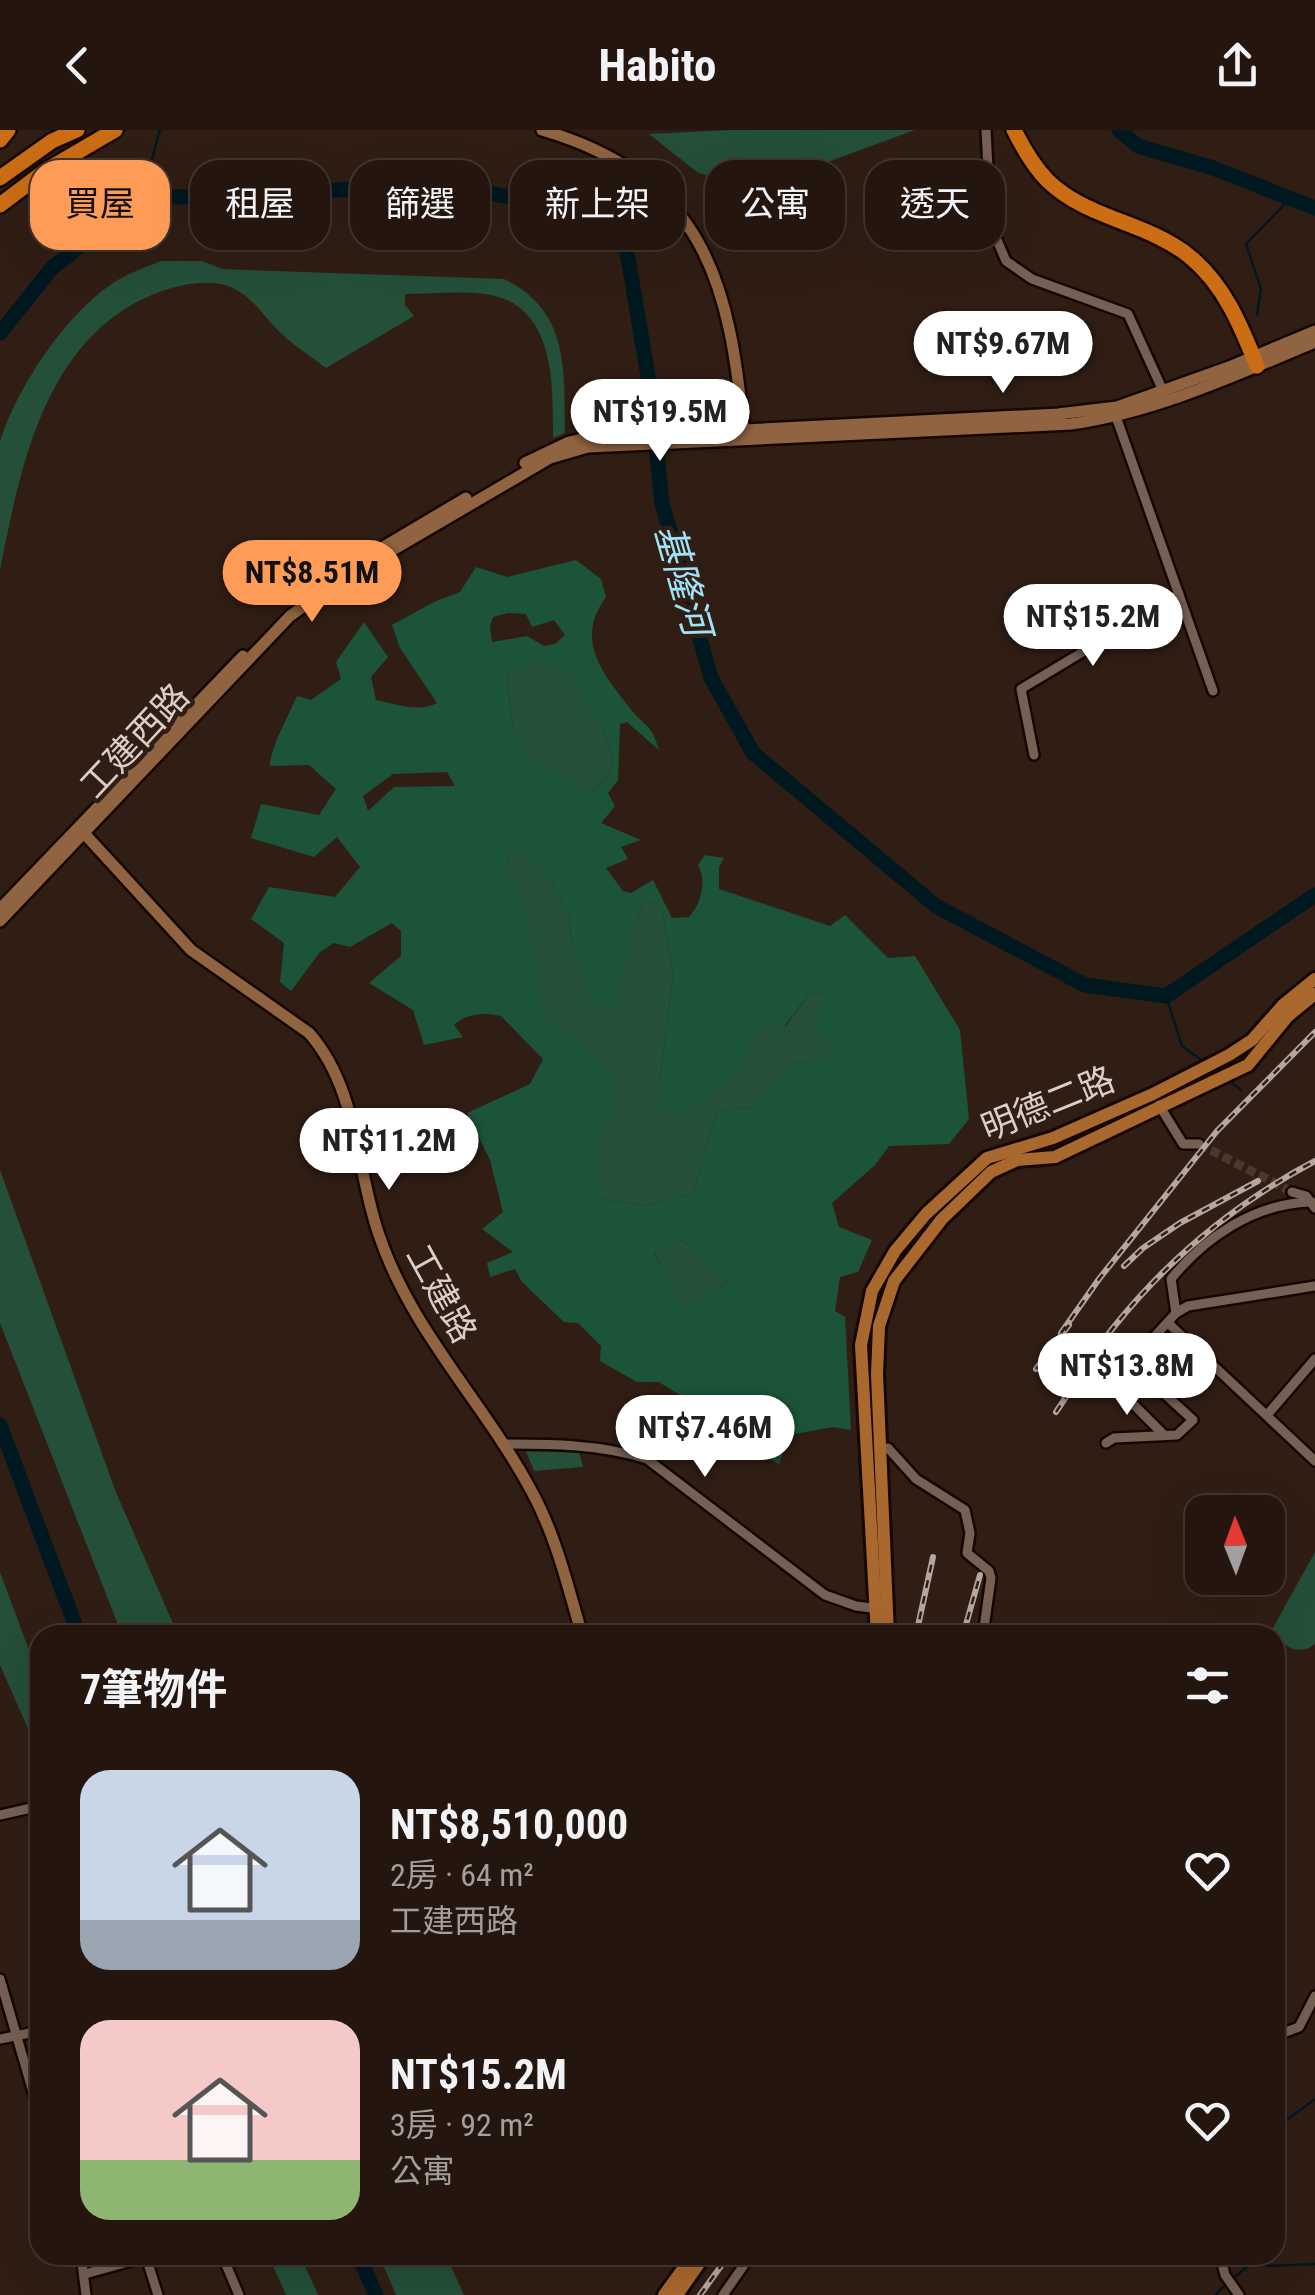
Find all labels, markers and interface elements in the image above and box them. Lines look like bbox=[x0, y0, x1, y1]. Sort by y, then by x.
icon: back bbox=[50, 38, 105, 93]
icon: share bbox=[1210, 38, 1265, 93]
text: Habito bbox=[599, 39, 716, 92]
chip: 買屋 bbox=[30, 160, 170, 250]
chip: 租屋 bbox=[190, 160, 330, 250]
chip: 篩選 bbox=[350, 160, 490, 250]
chip: 新上架 bbox=[510, 160, 685, 250]
chip: 公寓 bbox=[705, 160, 845, 250]
chip: 透天 bbox=[865, 160, 1005, 250]
pin: NT$9.67M bbox=[900, 311, 1106, 396]
text: NT$9.67M bbox=[936, 324, 1070, 362]
pin: NT$19.5M bbox=[557, 379, 763, 464]
text: NT$19.5M bbox=[593, 392, 727, 430]
water label: 基隆河 bbox=[646, 519, 722, 648]
pin: NT$8.51M bbox=[209, 540, 415, 625]
text: NT$8.51M bbox=[245, 553, 379, 591]
pin: NT$15.2M bbox=[990, 584, 1196, 669]
text: NT$15.2M bbox=[1026, 597, 1160, 635]
street label: 工建西路 bbox=[72, 676, 198, 806]
street label: 明德二路 bbox=[975, 1059, 1121, 1149]
pin: NT$11.2M bbox=[286, 1108, 492, 1193]
text: NT$11.2M bbox=[322, 1121, 456, 1159]
street label: 工建路 bbox=[398, 1238, 484, 1350]
pin: NT$13.8M bbox=[1024, 1333, 1230, 1418]
text: NT$13.8M bbox=[1060, 1346, 1194, 1384]
pin: NT$7.46M bbox=[602, 1395, 808, 1480]
text: NT$7.46M bbox=[638, 1408, 772, 1446]
north arrow bbox=[1185, 1495, 1285, 1595]
map controls bbox=[1185, 1495, 1285, 1595]
icon: filters bbox=[1180, 1658, 1235, 1713]
text: 7筆物件 bbox=[80, 1665, 227, 1714]
text: NT$8,510,000 bbox=[390, 1800, 628, 1849]
icon: home bbox=[160, 1810, 280, 1930]
icon: heart bbox=[1180, 1843, 1235, 1898]
text: 2房 · 64 m² bbox=[390, 1856, 534, 1894]
text: 工建西路 bbox=[390, 1902, 518, 1940]
text: NT$15.2M bbox=[390, 2050, 567, 2099]
icon: home bbox=[160, 2060, 280, 2180]
icon: heart bbox=[1180, 2093, 1235, 2148]
text: 3房 · 92 m² bbox=[390, 2106, 534, 2144]
text: 公寓 bbox=[390, 2152, 454, 2190]

